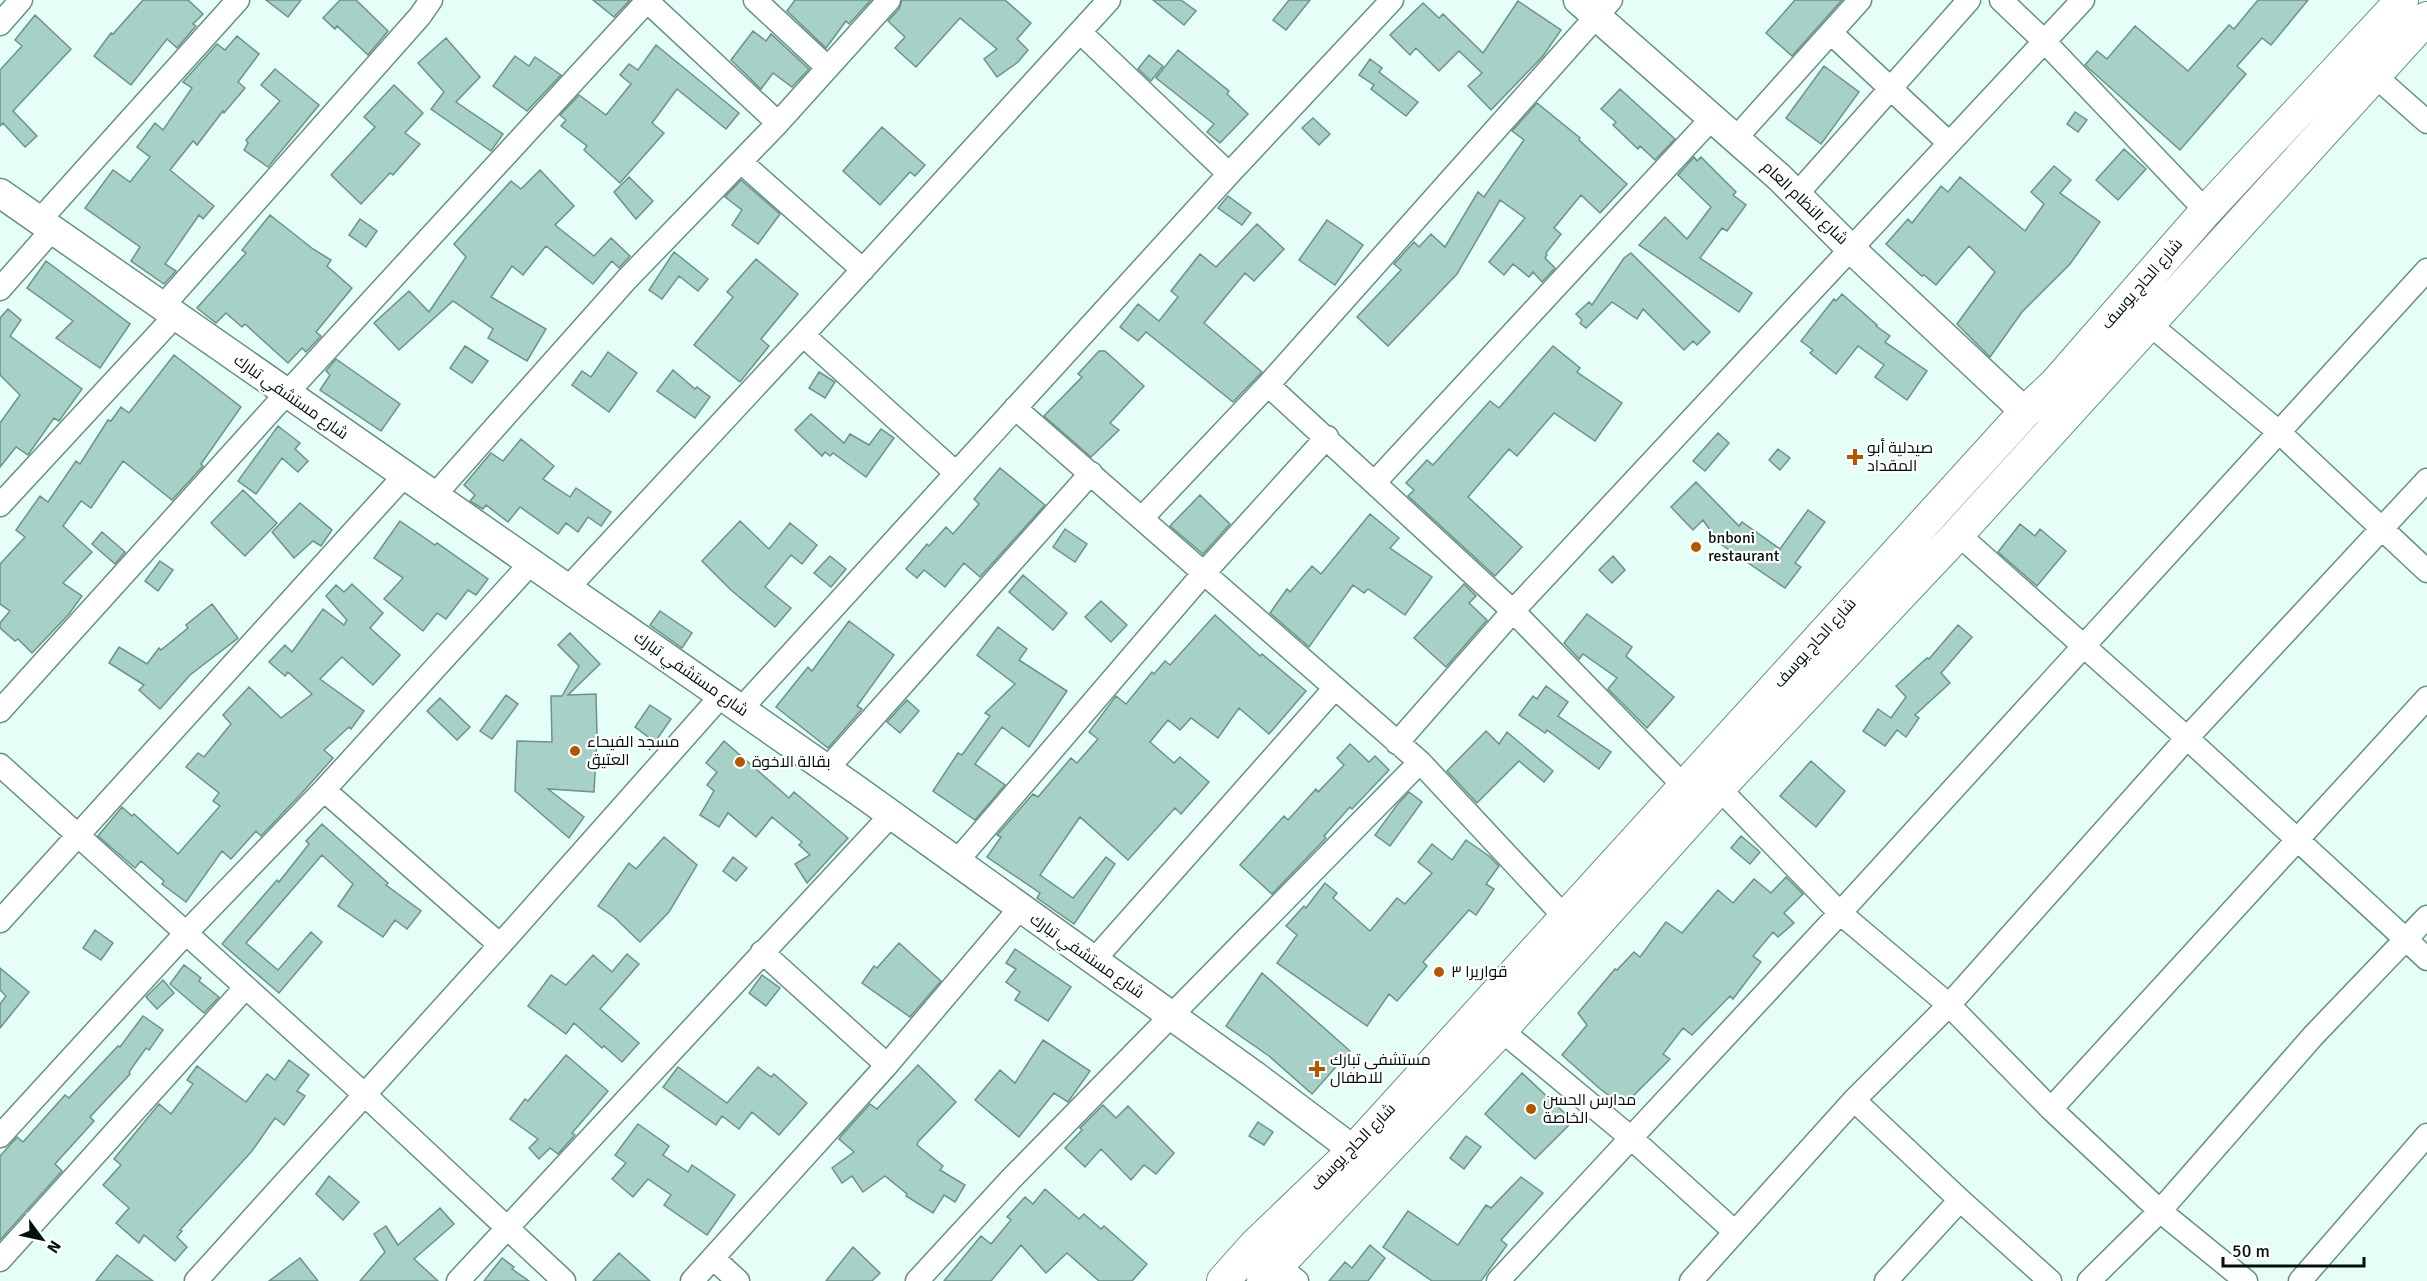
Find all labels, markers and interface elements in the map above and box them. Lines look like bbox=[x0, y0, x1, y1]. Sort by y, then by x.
street label: شارع النظام العام bbox=[1757, 157, 1852, 250]
street label: شارع الحاج يوسف bbox=[2097, 234, 2188, 334]
street label: شارع مستشفي تبارك bbox=[228, 350, 352, 446]
place label: صيدلية أبو المقداد bbox=[1867, 438, 1933, 476]
marker: صيدلية أبو المقداد bbox=[1848, 450, 1862, 464]
place label: bnboni restaurant bbox=[1708, 528, 1780, 566]
marker: bnboni restaurant bbox=[1689, 540, 1703, 554]
street label: شارع الحاج يوسف bbox=[1769, 594, 1861, 693]
street label: شارع مستشفي تبارك bbox=[628, 627, 752, 723]
place label: مسجد الفيحاء العتيق bbox=[587, 732, 679, 770]
marker: مسجد الفيحاء العتيق bbox=[568, 744, 582, 758]
place label: بقالة الاخوة bbox=[752, 752, 830, 772]
marker: بقالة الاخوة bbox=[733, 755, 747, 769]
street label: شارع مستشفي تبارك bbox=[1024, 909, 1148, 1005]
place label: قواريرا ٣ bbox=[1451, 962, 1507, 982]
marker: قواريرا ٣ bbox=[1432, 965, 1446, 979]
place label: مستشفى تبارك للاطفال bbox=[1330, 1050, 1431, 1088]
marker: مستشفى تبارك للاطفال bbox=[1308, 1060, 1326, 1078]
place label: مدارس الحسن الخاصة bbox=[1543, 1090, 1636, 1128]
street label: شارع الحاج يوسف bbox=[1306, 1099, 1401, 1196]
marker: مدارس الحسن الخاصة bbox=[1524, 1102, 1538, 1116]
north arrow bbox=[12, 1209, 72, 1269]
scale bar bbox=[2223, 1230, 2364, 1268]
text: N bbox=[42, 1237, 65, 1257]
text: 50 m bbox=[2232, 1240, 2270, 1262]

